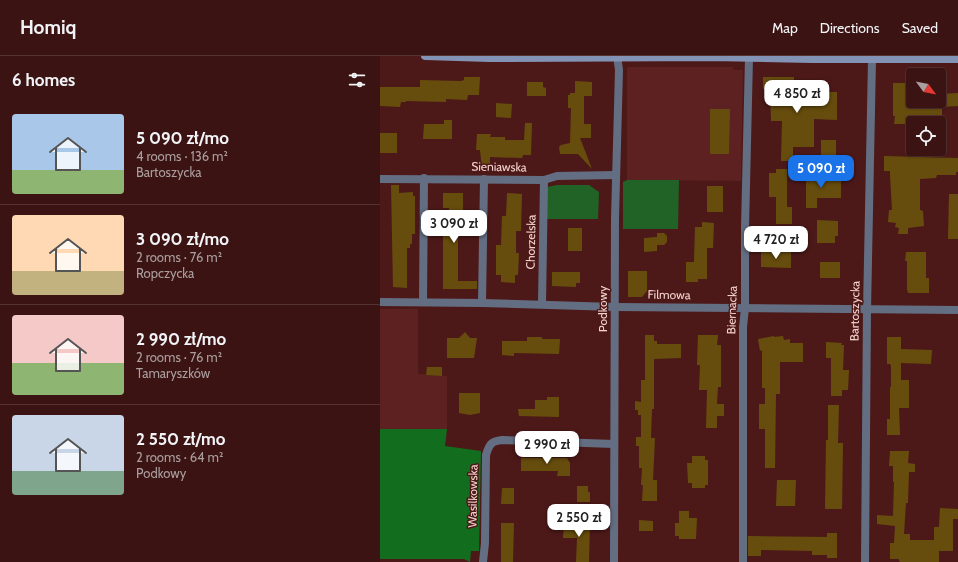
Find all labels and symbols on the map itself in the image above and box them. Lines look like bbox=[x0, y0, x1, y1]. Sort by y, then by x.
north arrow bbox=[906, 68, 946, 108]
pin: 4 850 zł bbox=[756, 80, 838, 114]
pin: 5 090 zł bbox=[780, 155, 862, 189]
street label: Sieniawska bbox=[471, 159, 527, 174]
pin: 3 090 zł bbox=[413, 210, 495, 244]
street label: Chorzelska bbox=[523, 214, 538, 270]
pin: 4 720 zł bbox=[735, 226, 817, 260]
street label: Bartoszycka bbox=[846, 280, 863, 341]
street label: Biernacka bbox=[723, 285, 740, 335]
street label: Podkowy bbox=[595, 286, 610, 332]
street label: Filmowa bbox=[647, 287, 691, 302]
pin: 2 990 zł bbox=[506, 431, 588, 465]
street label: Wasilkowska bbox=[464, 464, 481, 528]
pin: 2 550 zł bbox=[538, 504, 620, 538]

